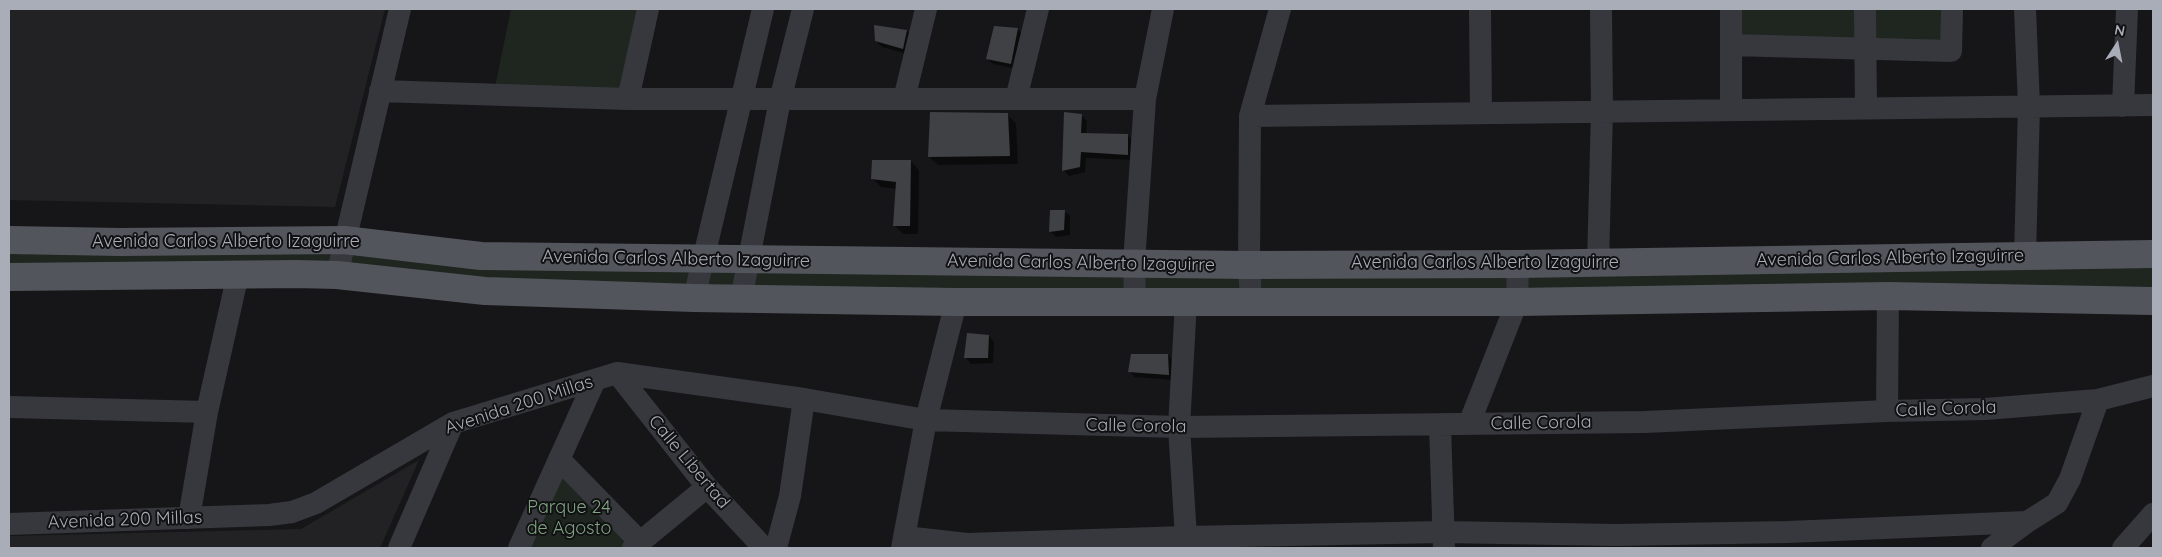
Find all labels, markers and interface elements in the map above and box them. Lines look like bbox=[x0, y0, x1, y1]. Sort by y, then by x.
north arrow bbox=[2092, 20, 2142, 70]
text: N bbox=[2113, 20, 2127, 40]
street label: Avenida Carlos Alberto Izaguirre bbox=[92, 231, 360, 253]
street label: Avenida Carlos Alberto Izaguirre bbox=[1756, 245, 2024, 271]
street label: Avenida Carlos Alberto Izaguirre bbox=[542, 246, 810, 272]
street label: Avenida Carlos Alberto Izaguirre bbox=[947, 250, 1215, 276]
street label: Avenida Carlos Alberto Izaguirre bbox=[1351, 252, 1619, 274]
street label: Avenida 200 Millas bbox=[442, 371, 596, 439]
street label: Calle Corola bbox=[1895, 396, 1997, 422]
street label: Calle Libertad bbox=[644, 411, 734, 513]
street label: Calle Corola bbox=[1490, 411, 1592, 435]
street label: Calle Corola bbox=[1085, 414, 1187, 438]
park label: Parque 24 de Agosto bbox=[527, 497, 611, 540]
street label: Avenida 200 Millas bbox=[47, 507, 203, 533]

